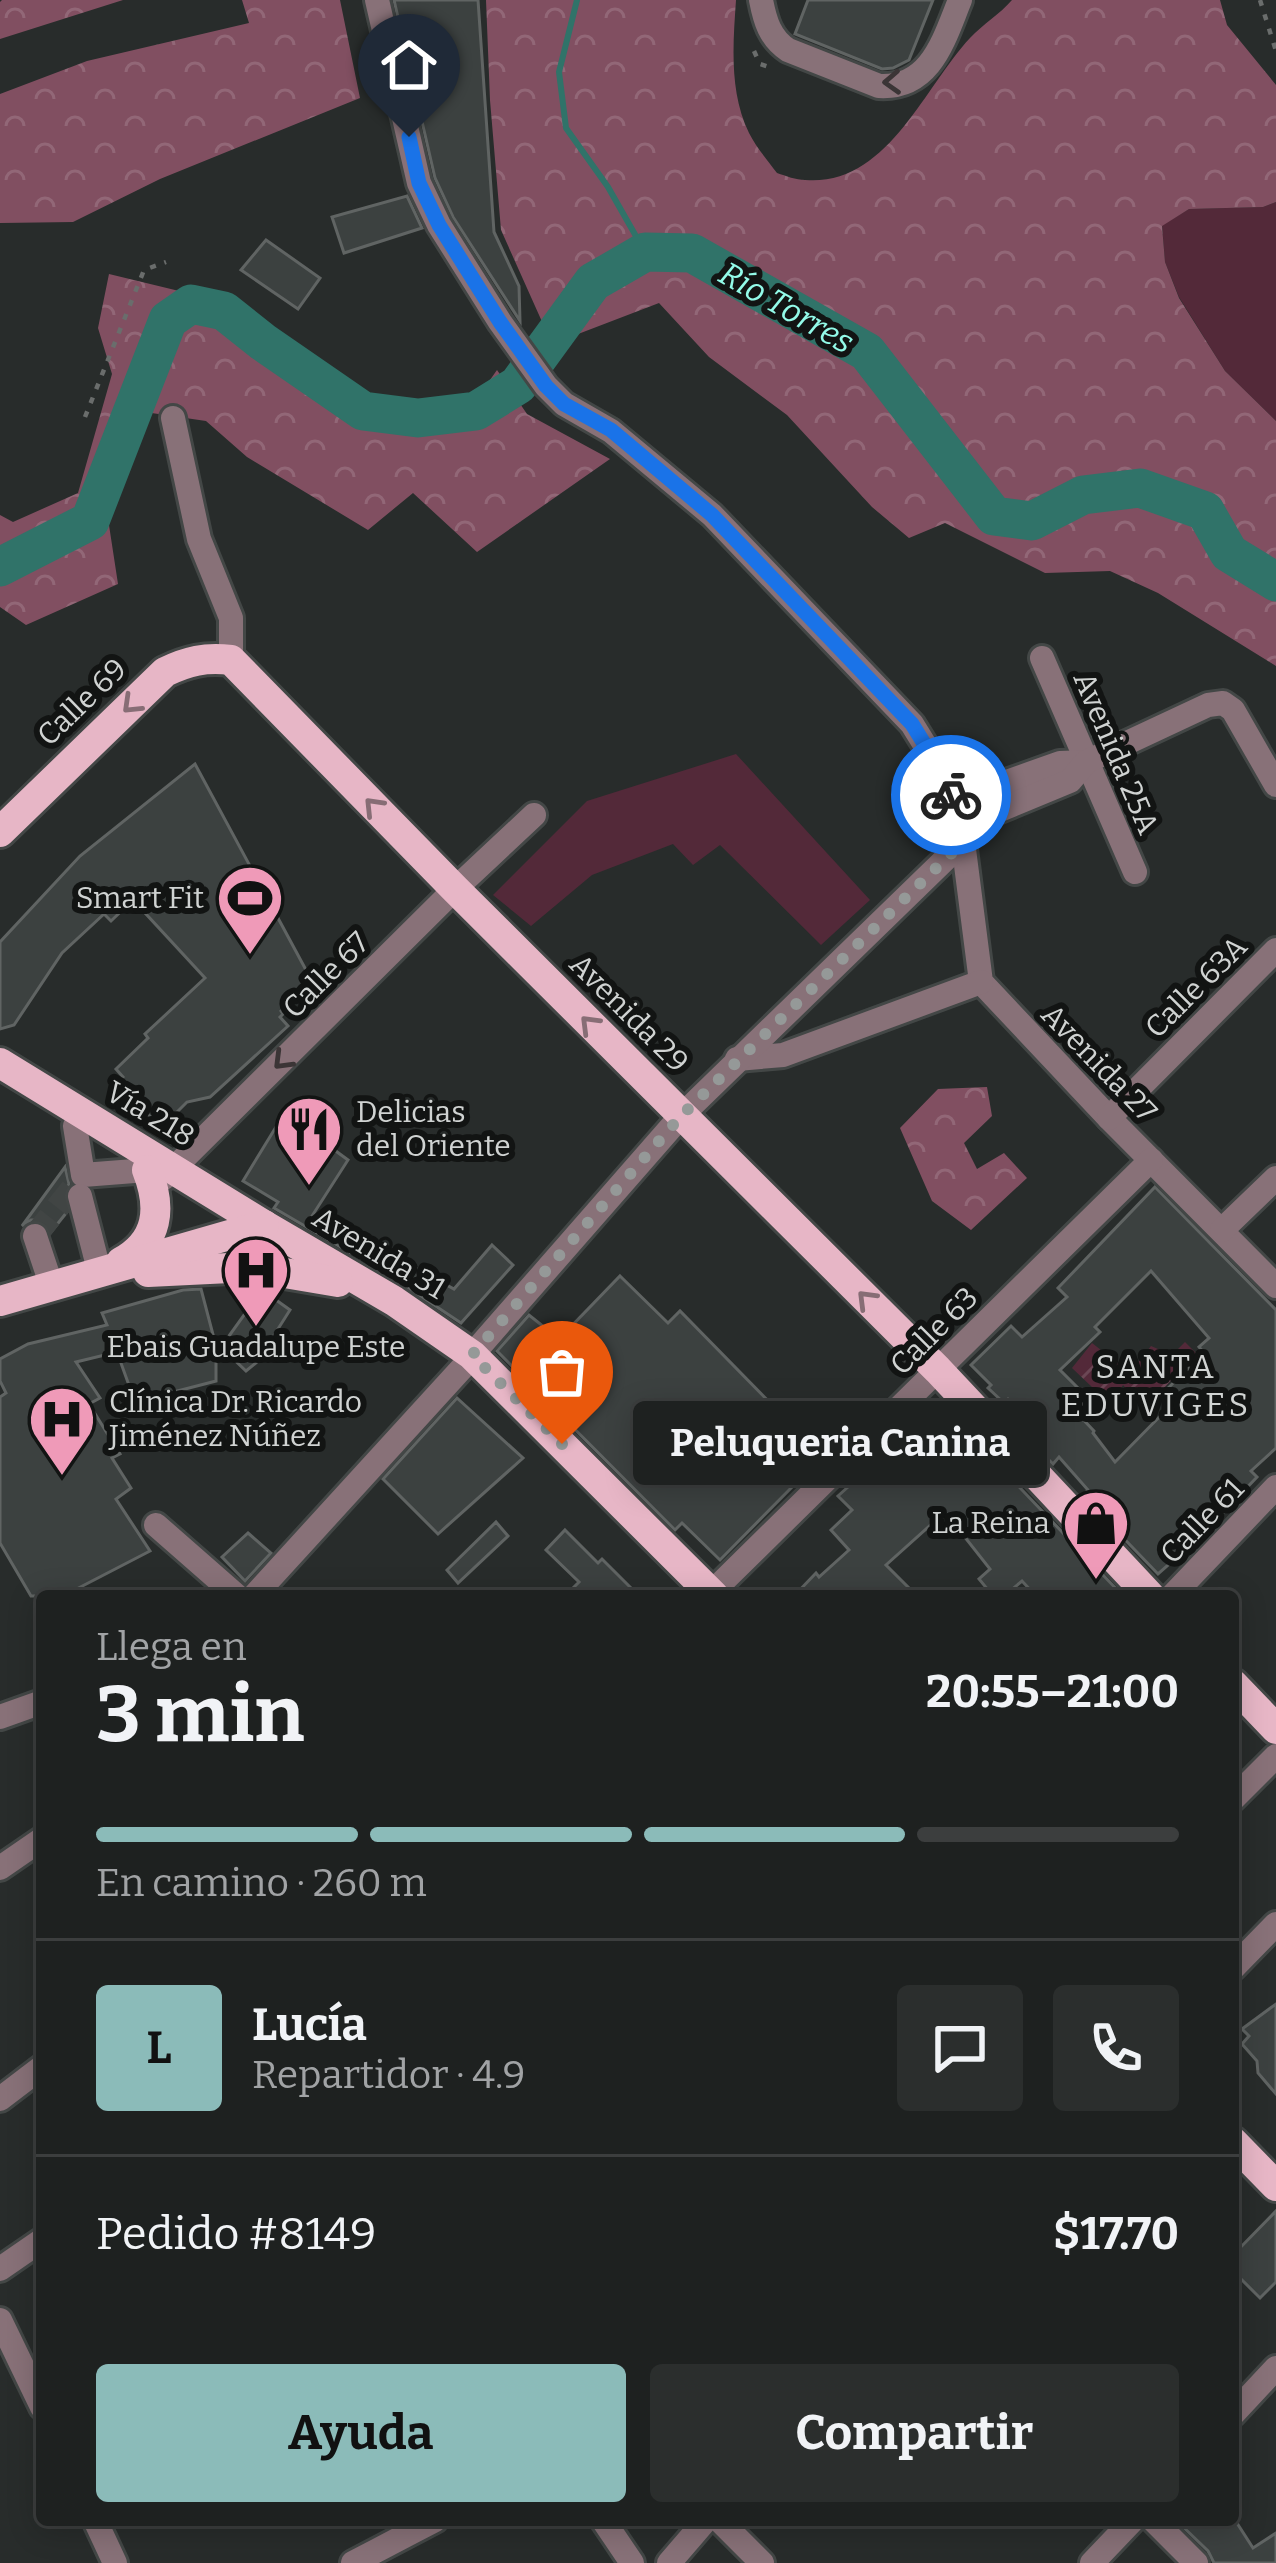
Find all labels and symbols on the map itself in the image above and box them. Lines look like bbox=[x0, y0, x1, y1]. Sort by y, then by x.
pin bbox=[358, 14, 460, 137]
one-way arrow bbox=[882, 69, 901, 95]
water label: Río Torres bbox=[712, 253, 861, 362]
street label: Calle 69 bbox=[30, 651, 134, 753]
street label: Avenida 25A bbox=[1066, 666, 1167, 840]
one-way arrow bbox=[123, 691, 145, 713]
courier bbox=[891, 735, 1011, 855]
one-way arrow bbox=[365, 798, 387, 820]
sports icon: Smart Fit bbox=[215, 863, 285, 957]
place label: Smart Fit bbox=[76, 880, 204, 916]
street label: Calle 67 bbox=[275, 924, 377, 1026]
street label: Calle 63A bbox=[1138, 928, 1255, 1045]
street label: Avenida 29 bbox=[562, 946, 696, 1080]
street label: Avenida 27 bbox=[1034, 996, 1164, 1130]
one-way arrow bbox=[582, 1016, 604, 1038]
one-way arrow bbox=[275, 1046, 297, 1068]
street label: Vía 218 bbox=[99, 1074, 201, 1154]
restaurant icon: Delicias del Oriente bbox=[274, 1094, 344, 1188]
place label: Delicias del Oriente bbox=[356, 1094, 511, 1164]
street label: Avenida 31 bbox=[306, 1199, 452, 1307]
hospital icon: Ebais Guadalupe Este bbox=[221, 1235, 291, 1329]
street label: Calle 63 bbox=[883, 1280, 985, 1382]
one-way arrow bbox=[858, 1291, 880, 1313]
pin bbox=[511, 1321, 613, 1444]
place label: Ebais Guadalupe Este bbox=[106, 1329, 406, 1365]
district label: SANTA EDUVIGES bbox=[1061, 1347, 1251, 1425]
hospital icon: Clínica Dr. Ricardo Jiménez Núñez bbox=[27, 1384, 97, 1478]
place label: Clínica Dr. Ricardo Jiménez Núñez bbox=[108, 1384, 362, 1454]
callout: Peluqueria Canina bbox=[634, 1402, 1048, 1486]
street label: Calle 61 bbox=[1153, 1471, 1251, 1571]
shop icon: La Reina bbox=[1061, 1488, 1131, 1582]
place label: La Reina bbox=[932, 1505, 1050, 1541]

